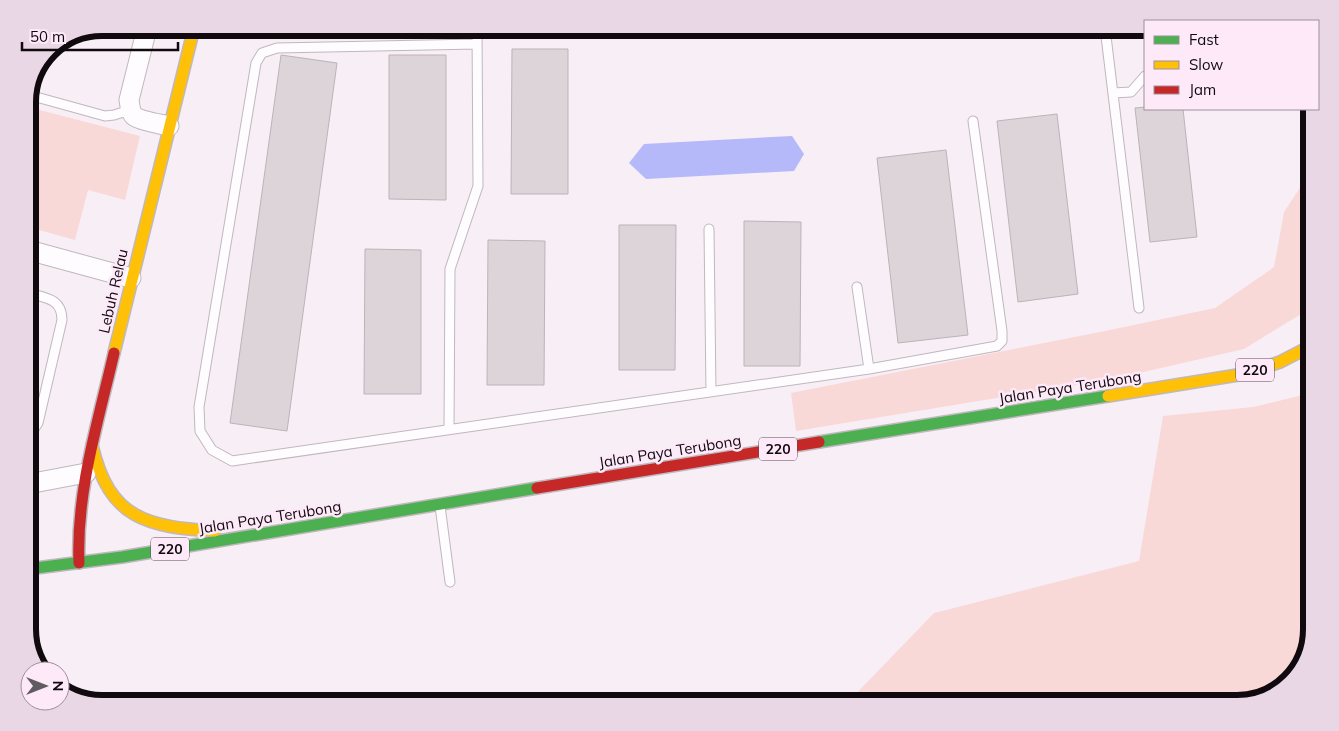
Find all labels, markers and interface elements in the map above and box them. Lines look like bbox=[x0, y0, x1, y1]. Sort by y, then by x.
scale bar bbox=[22, 20, 179, 52]
legend bbox=[1144, 20, 1319, 110]
text: 50 m bbox=[30, 27, 65, 46]
text: Fast bbox=[1189, 30, 1219, 49]
text: Slow bbox=[1189, 55, 1223, 74]
text: Jam bbox=[1189, 80, 1216, 99]
street label: Lebuh Relau bbox=[94, 247, 132, 335]
road number: 220 bbox=[1236, 358, 1274, 382]
street label: Jalan Paya Terubong bbox=[997, 366, 1143, 408]
street label: Jalan Paya Terubong bbox=[597, 430, 743, 472]
road number: 220 bbox=[759, 438, 797, 460]
street label: Jalan Paya Terubong bbox=[197, 496, 343, 538]
road number: 220 bbox=[151, 538, 189, 560]
north arrow bbox=[20, 661, 70, 711]
text: N bbox=[49, 681, 67, 691]

